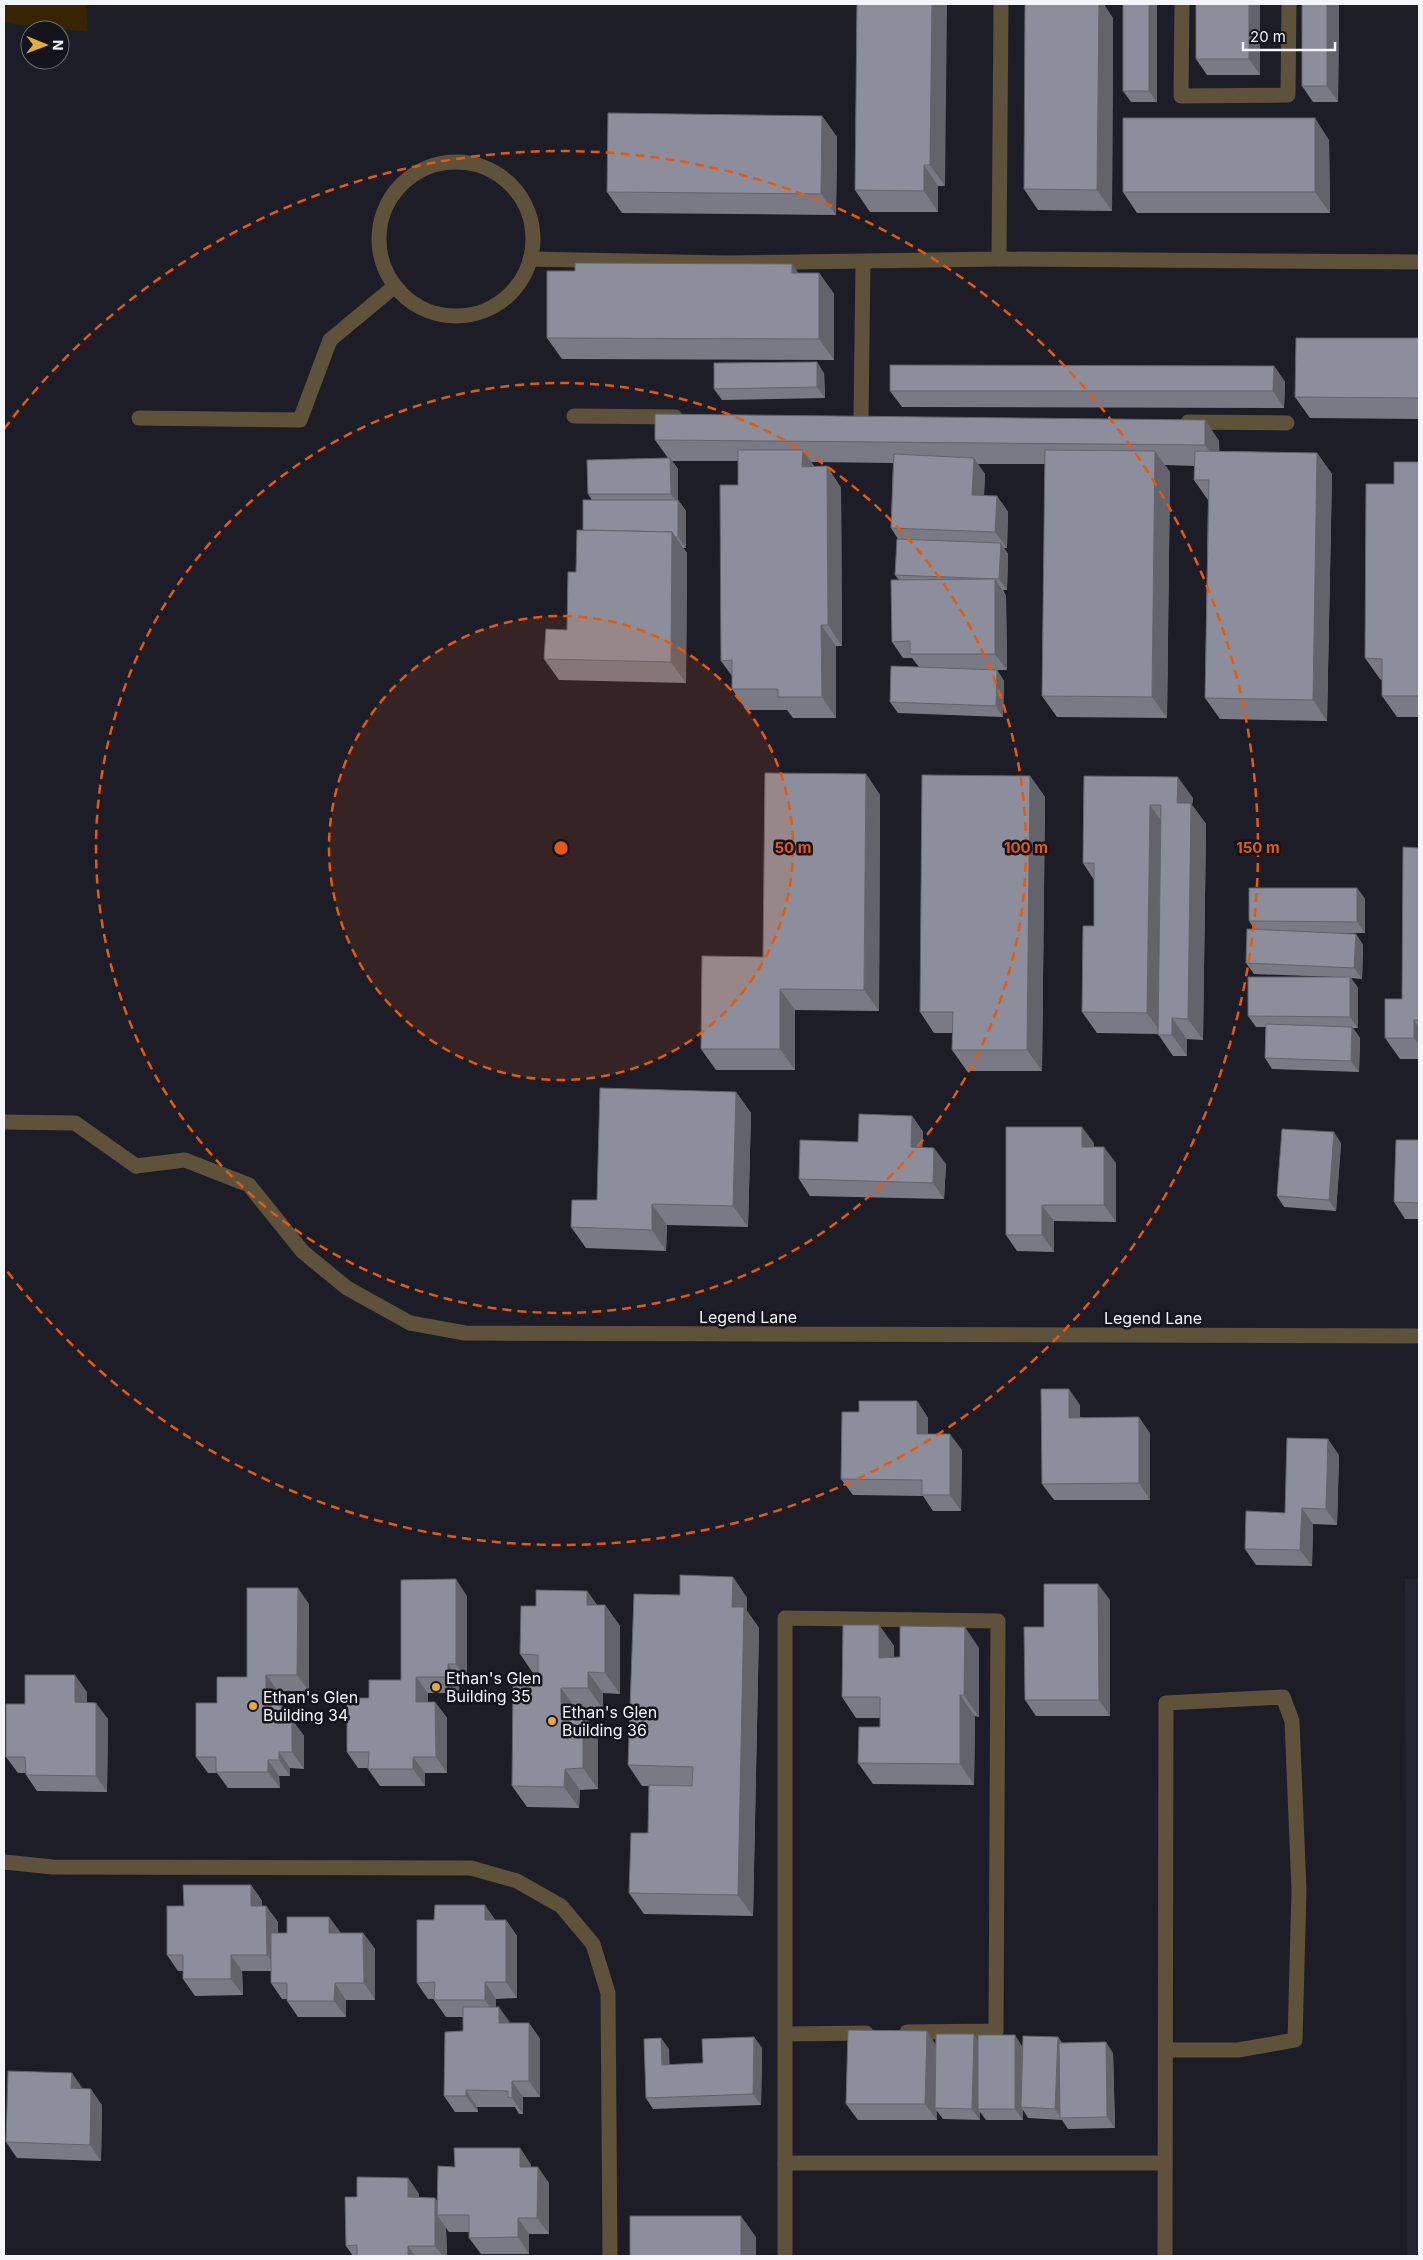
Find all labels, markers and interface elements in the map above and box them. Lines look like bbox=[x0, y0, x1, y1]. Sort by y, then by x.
north arrow bbox=[20, 20, 70, 70]
scale bar bbox=[1243, 20, 1336, 52]
text: 20 m bbox=[1250, 27, 1286, 46]
text: N bbox=[50, 40, 67, 51]
text: 50 m bbox=[775, 838, 811, 857]
text: 100 m bbox=[1004, 838, 1048, 857]
text: 150 m bbox=[1236, 838, 1280, 857]
centre of rings bbox=[552, 839, 570, 857]
street label: Legend Lane bbox=[699, 1307, 797, 1327]
street label: Legend Lane bbox=[1104, 1308, 1202, 1328]
place label: Ethan's Glen Building 35 bbox=[446, 1668, 541, 1706]
marker: Ethan's Glen Building 35 bbox=[430, 1681, 442, 1693]
place label: Ethan's Glen Building 34 bbox=[263, 1687, 358, 1725]
marker: Ethan's Glen Building 34 bbox=[247, 1700, 259, 1712]
place label: Ethan's Glen Building 36 bbox=[562, 1702, 657, 1740]
marker: Ethan's Glen Building 36 bbox=[546, 1715, 558, 1727]

